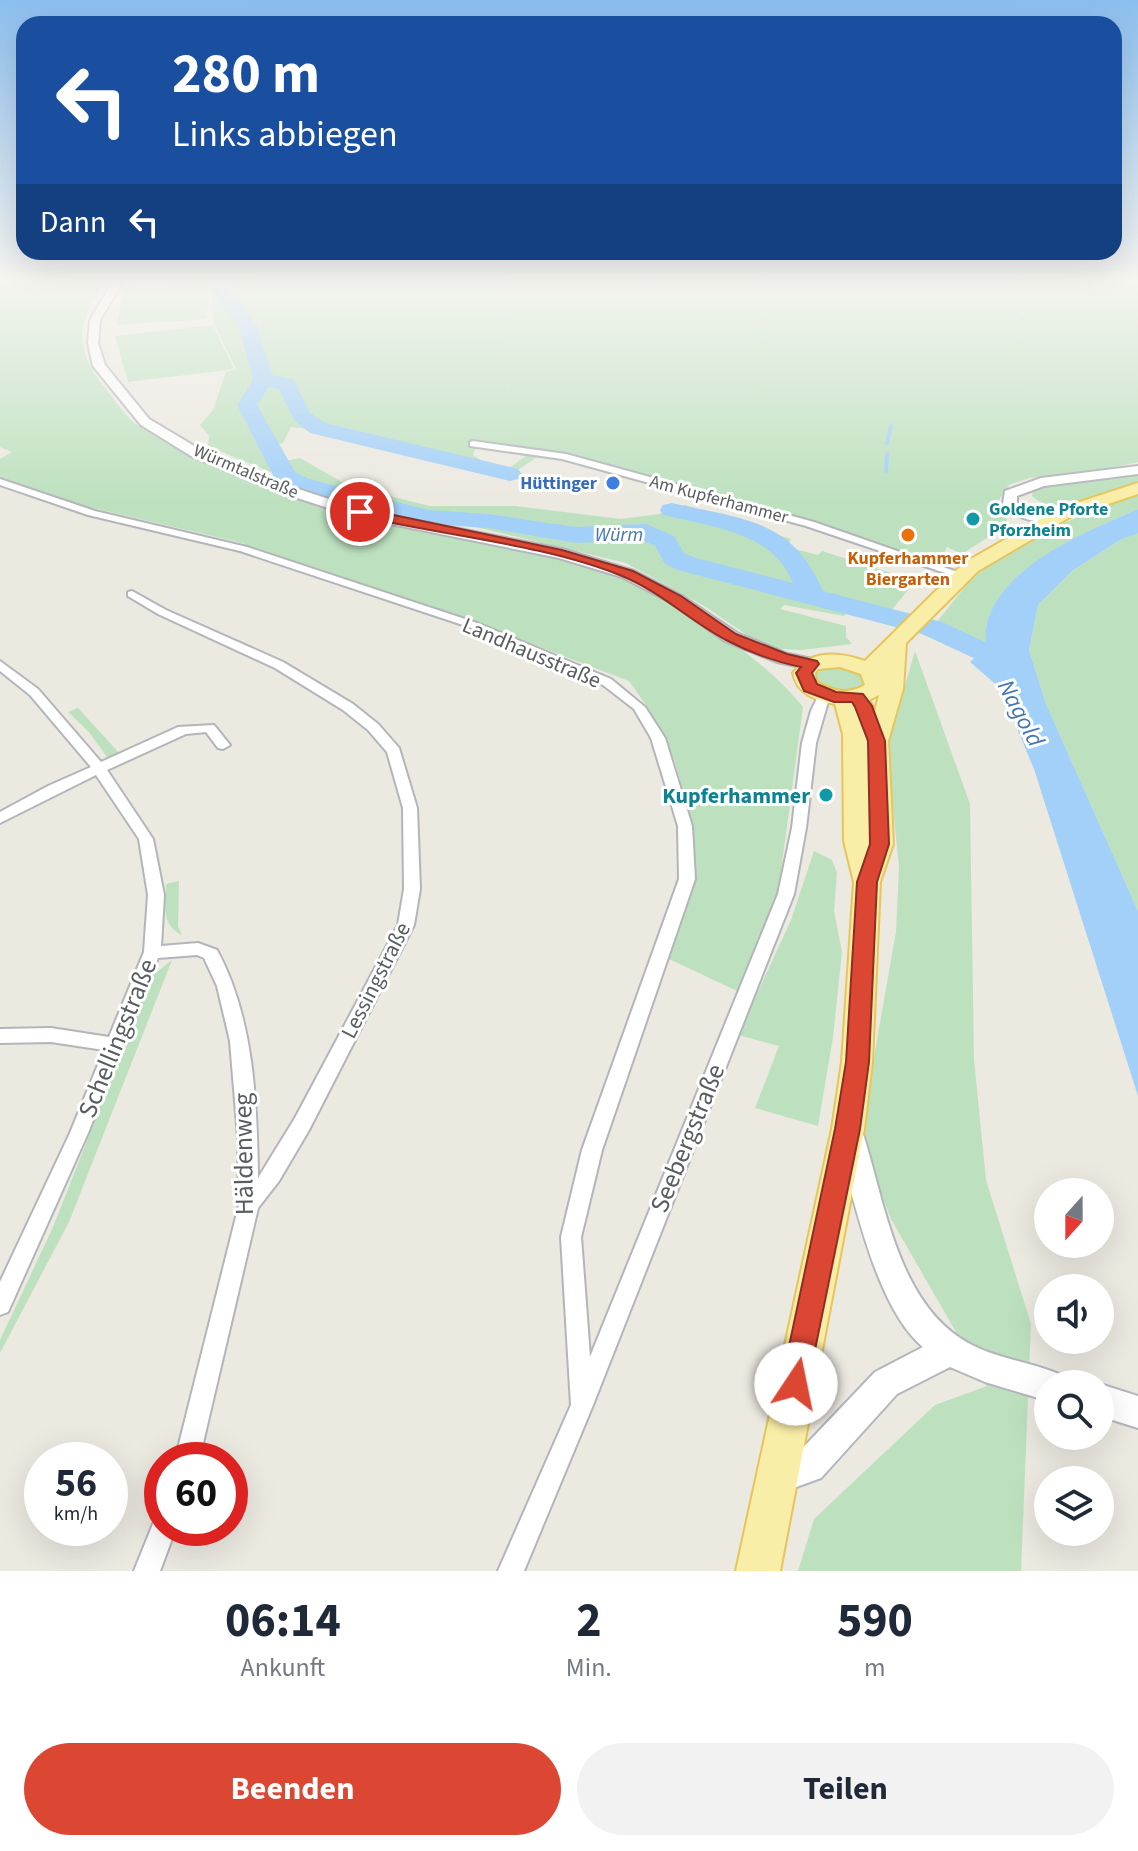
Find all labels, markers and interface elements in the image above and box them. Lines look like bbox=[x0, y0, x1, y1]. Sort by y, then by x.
text: 280 m bbox=[172, 35, 320, 114]
icon: left bbox=[40, 48, 144, 152]
text: Links abbiegen bbox=[172, 109, 398, 160]
icon: left bbox=[122, 200, 166, 244]
text: Dann bbox=[40, 201, 106, 244]
street label: Würmtalstraße bbox=[189, 438, 302, 505]
street label: Am Kupferhammer bbox=[647, 469, 792, 530]
place label: Hüttinger bbox=[520, 471, 598, 496]
marker: Hüttinger bbox=[604, 474, 622, 492]
pin bbox=[326, 478, 394, 546]
icon: arrive bbox=[338, 490, 382, 534]
place label: Goldene Pforte Pforzheim bbox=[989, 497, 1108, 543]
marker: Goldene Pforte Pforzheim bbox=[964, 510, 982, 528]
water label: Würm bbox=[595, 521, 643, 549]
marker: Kupferhammer Biergarten bbox=[899, 526, 917, 544]
place label: Kupferhammer Biergarten bbox=[848, 546, 969, 592]
street label: Landhausstraße bbox=[457, 609, 606, 697]
water label: Nagold bbox=[988, 673, 1053, 754]
place label: Kupferhammer bbox=[662, 780, 810, 812]
marker: Kupferhammer bbox=[817, 786, 835, 804]
street label: Lessingstraße bbox=[333, 917, 419, 1044]
street label: Schellingstraße bbox=[69, 953, 166, 1123]
street label: Seebergstraße bbox=[641, 1058, 734, 1218]
street label: Häldenweg bbox=[224, 1092, 263, 1216]
north arrow bbox=[1034, 1178, 1114, 1258]
map controls bbox=[1034, 1178, 1114, 1546]
button: sound bbox=[1034, 1274, 1114, 1354]
position arrow bbox=[754, 1342, 838, 1426]
button: search bbox=[1034, 1370, 1114, 1450]
speed limit sign: 60 bbox=[144, 1442, 248, 1546]
text: 56 bbox=[55, 1455, 97, 1512]
button: layers bbox=[1034, 1466, 1114, 1546]
text: km/h bbox=[54, 1500, 98, 1528]
text: 06:14 bbox=[225, 1587, 341, 1655]
text: 2 bbox=[576, 1587, 602, 1655]
text: 590 bbox=[837, 1587, 913, 1655]
text: Ankunft bbox=[241, 1649, 325, 1686]
text: Min. bbox=[566, 1649, 612, 1686]
text: m bbox=[864, 1649, 886, 1686]
button: Beenden bbox=[24, 1743, 561, 1835]
button: Teilen bbox=[577, 1743, 1114, 1835]

